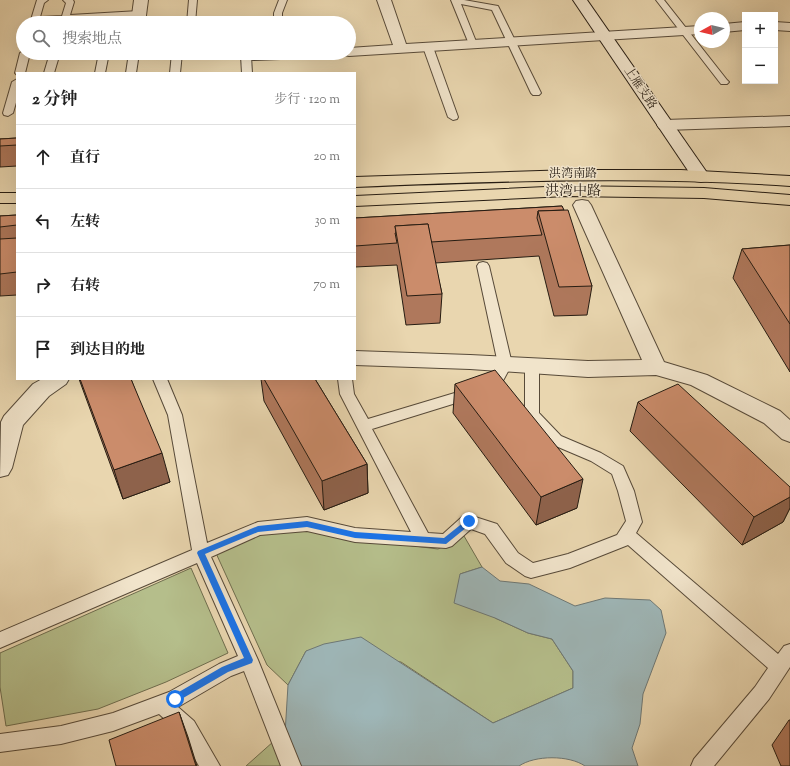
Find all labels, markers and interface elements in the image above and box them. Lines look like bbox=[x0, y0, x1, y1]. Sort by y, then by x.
north arrow bbox=[694, 12, 730, 48]
map controls bbox=[742, 12, 778, 84]
button: + bbox=[742, 12, 778, 48]
search box bbox=[16, 16, 356, 60]
icon: search bbox=[30, 27, 52, 49]
text: 搜索地点 bbox=[62, 29, 122, 50]
button: − bbox=[742, 48, 778, 84]
street label: 上雁支路 bbox=[619, 63, 661, 113]
text: 2 分钟 bbox=[32, 88, 78, 112]
text: 步行 · 120 m bbox=[274, 91, 340, 109]
icon: ahead bbox=[32, 146, 54, 168]
text: 直行 bbox=[70, 148, 100, 169]
text: 20 m bbox=[314, 148, 340, 166]
street label: 洪湾南路 bbox=[549, 165, 597, 183]
street label: 洪湾中路 bbox=[545, 182, 601, 202]
icon: left bbox=[32, 210, 54, 232]
text: 左转 bbox=[70, 212, 100, 233]
text: 30 m bbox=[314, 212, 340, 230]
icon: right bbox=[32, 274, 54, 296]
text: 右转 bbox=[70, 276, 100, 297]
text: 70 m bbox=[313, 276, 340, 294]
icon: arrive bbox=[32, 338, 54, 360]
text: 到达目的地 bbox=[70, 340, 145, 361]
route end bbox=[460, 512, 478, 530]
route start bbox=[166, 690, 184, 708]

